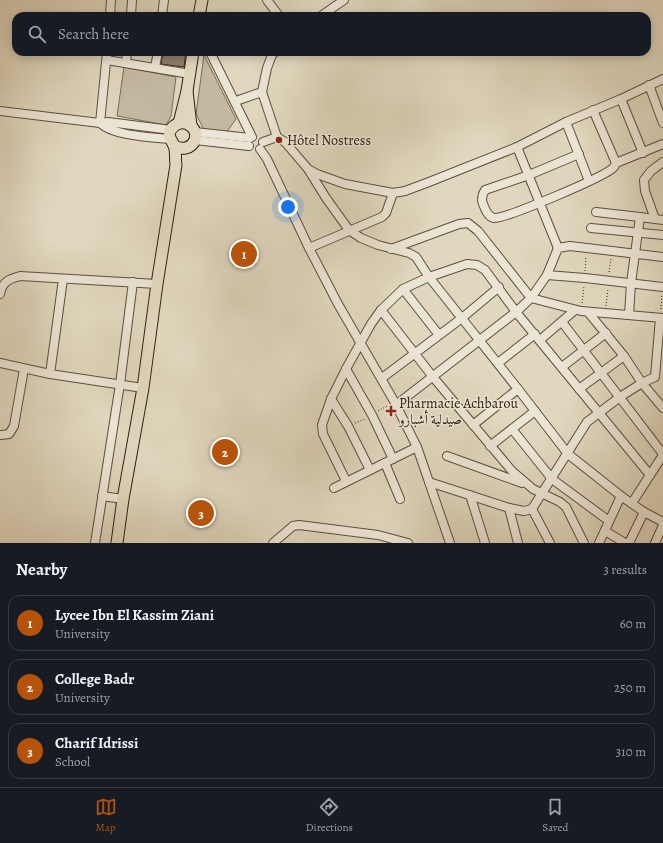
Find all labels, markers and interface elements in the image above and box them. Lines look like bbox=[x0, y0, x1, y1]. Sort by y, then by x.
search box bbox=[12, 12, 651, 56]
icon: search bbox=[26, 23, 48, 45]
text: Search here bbox=[58, 24, 129, 44]
place label: Hôtel Nostress bbox=[287, 131, 371, 150]
marker: Hôtel Nostress bbox=[274, 135, 284, 145]
your location bbox=[278, 197, 298, 217]
pin: 1 bbox=[231, 239, 257, 269]
place label: Pharmacie Achbarou صيدلية أشبارو bbox=[397, 394, 518, 429]
marker: Pharmacie Achbarou صيدلية أشبارو bbox=[386, 406, 396, 416]
pin: 2 bbox=[212, 437, 238, 467]
pin: 3 bbox=[188, 498, 214, 528]
text: Nearby bbox=[16, 558, 67, 581]
text: 3 results bbox=[603, 561, 647, 578]
text: Lycee Ibn El Kassim Ziani bbox=[55, 605, 214, 625]
text: 1 bbox=[28, 615, 32, 632]
text: 60 m bbox=[620, 615, 646, 632]
text: University bbox=[55, 625, 110, 642]
text: College Badr bbox=[55, 669, 134, 689]
text: 2 bbox=[27, 679, 33, 696]
text: 250 m bbox=[614, 679, 646, 696]
text: University bbox=[55, 689, 110, 706]
text: Charif Idrissi bbox=[55, 733, 138, 753]
text: 3 bbox=[27, 743, 33, 760]
text: 310 m bbox=[616, 743, 646, 760]
text: School bbox=[55, 753, 90, 770]
tab: Map bbox=[95, 796, 117, 835]
tab: Directions bbox=[306, 796, 353, 835]
tab: Saved bbox=[542, 796, 568, 835]

